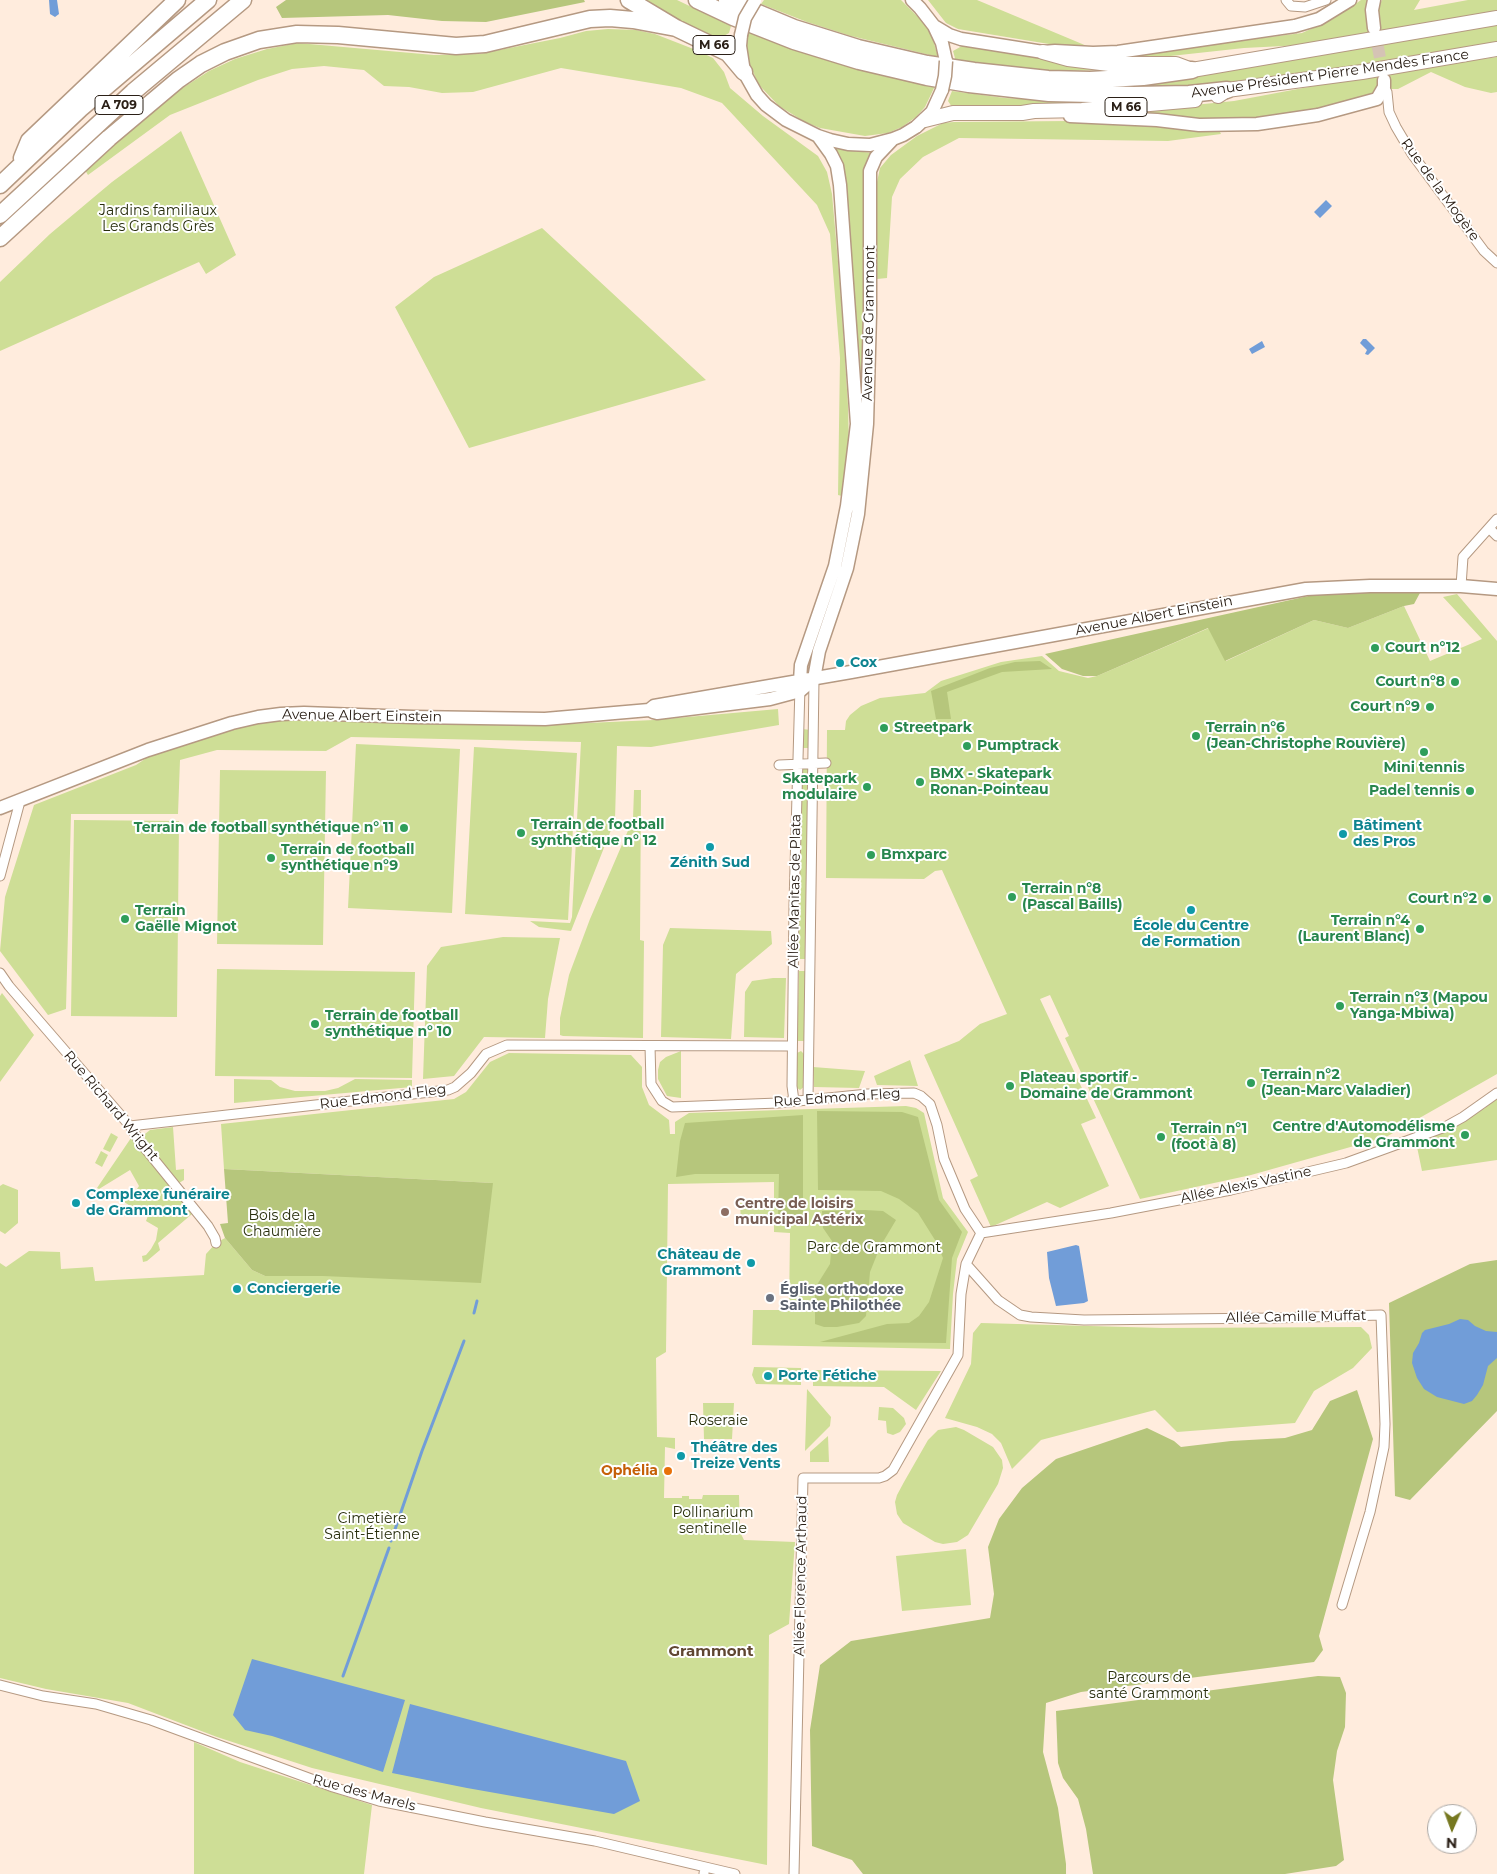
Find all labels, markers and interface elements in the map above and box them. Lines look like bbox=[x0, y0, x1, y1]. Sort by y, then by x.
road number: M 66 bbox=[693, 36, 735, 54]
street label: Avenue Président Pierre Mendès France bbox=[1190, 46, 1470, 102]
road number: A 709 bbox=[95, 96, 143, 114]
road number: M 66 bbox=[1105, 98, 1147, 116]
street label: Rue de la Mogère bbox=[1397, 135, 1483, 245]
park label: Jardins familiaux Les Grands Grès bbox=[99, 203, 217, 236]
street label: Avenue de Grammont bbox=[859, 245, 879, 401]
street label: Avenue Albert Einstein bbox=[1074, 592, 1234, 640]
place label: Court n°12 bbox=[1385, 640, 1460, 656]
marker: Court n°12 bbox=[1369, 642, 1381, 654]
place label: Cox bbox=[850, 655, 877, 671]
marker: Cox bbox=[834, 657, 846, 669]
place label: Court n°8 bbox=[1375, 674, 1445, 690]
marker: Court n°8 bbox=[1449, 676, 1461, 688]
place label: Court n°9 bbox=[1350, 699, 1420, 715]
marker: Court n°9 bbox=[1424, 701, 1436, 713]
street label: Avenue Albert Einstein bbox=[282, 706, 442, 726]
place label: Streetpark bbox=[894, 720, 972, 736]
place label: Terrain n°6 (Jean-Christophe Rouvière) bbox=[1206, 720, 1406, 752]
marker: Streetpark bbox=[878, 722, 890, 734]
marker: Terrain n°6 (Jean-Christophe Rouvière) bbox=[1190, 730, 1202, 742]
place label: Pumptrack bbox=[977, 738, 1059, 754]
marker: Pumptrack bbox=[961, 740, 973, 752]
marker: Mini tennis bbox=[1418, 746, 1430, 758]
place label: Mini tennis bbox=[1383, 760, 1465, 776]
place label: BMX - Skatepark Ronan-Pointeau bbox=[930, 766, 1052, 799]
place label: Skatepark modulaire bbox=[782, 771, 857, 804]
marker: BMX - Skatepark Ronan-Pointeau bbox=[914, 776, 926, 788]
marker: Skatepark modulaire bbox=[861, 781, 873, 793]
place label: Padel tennis bbox=[1369, 783, 1460, 799]
marker: Padel tennis bbox=[1464, 785, 1476, 797]
street label: Allée Manitas de Plata bbox=[785, 814, 805, 968]
place label: Terrain de football synthétique n° 12 bbox=[531, 817, 665, 850]
place label: Bâtiment des Pros bbox=[1353, 818, 1422, 850]
place label: Terrain de football synthétique n° 11 bbox=[134, 820, 394, 836]
marker: Terrain de football synthétique n° 11 bbox=[398, 822, 410, 834]
marker: Terrain de football synthétique n° 12 bbox=[515, 827, 527, 839]
marker: Bâtiment des Pros bbox=[1337, 828, 1349, 840]
marker: Zénith Sud bbox=[704, 841, 716, 853]
place label: Terrain de football synthétique n°9 bbox=[281, 842, 415, 874]
place label: Bmxparc bbox=[881, 847, 947, 863]
marker: Bmxparc bbox=[865, 849, 877, 861]
marker: Terrain de football synthétique n°9 bbox=[265, 852, 277, 864]
place label: Zénith Sud bbox=[670, 855, 750, 871]
place label: Terrain n°8 (Pascal Baills) bbox=[1022, 881, 1123, 914]
marker: Terrain n°8 (Pascal Baills) bbox=[1006, 891, 1018, 903]
place label: Court n°2 bbox=[1408, 891, 1477, 907]
marker: Court n°2 bbox=[1481, 893, 1493, 905]
place label: Terrain Gaëlle Mignot bbox=[135, 903, 237, 936]
marker: École du Centre de Formation bbox=[1185, 904, 1197, 916]
marker: Terrain Gaëlle Mignot bbox=[119, 913, 131, 925]
place label: Terrain n°4 (Laurent Blanc) bbox=[1298, 913, 1410, 946]
place label: École du Centre de Formation bbox=[1133, 918, 1249, 950]
marker: Terrain n°4 (Laurent Blanc) bbox=[1414, 923, 1426, 935]
place label: Terrain n°3 (Mapou Yanga-Mbiwa) bbox=[1350, 990, 1488, 1022]
marker: Terrain n°3 (Mapou Yanga-Mbiwa) bbox=[1334, 1000, 1346, 1012]
place label: Terrain de football synthétique n° 10 bbox=[325, 1008, 459, 1040]
marker: Terrain de football synthétique n° 10 bbox=[309, 1018, 321, 1030]
street label: Rue Richard Wright bbox=[60, 1047, 162, 1165]
place label: Terrain n°2 (Jean-Marc Valadier) bbox=[1261, 1067, 1411, 1100]
place label: Plateau sportif - Domaine de Grammont bbox=[1020, 1070, 1193, 1102]
marker: Terrain n°2 (Jean-Marc Valadier) bbox=[1245, 1077, 1257, 1089]
marker: Plateau sportif - Domaine de Grammont bbox=[1004, 1080, 1016, 1092]
street label: Rue Edmond Fleg bbox=[319, 1081, 447, 1113]
street label: Rue Edmond Fleg bbox=[773, 1085, 901, 1111]
place label: Centre d'Automodélisme de Grammont bbox=[1272, 1119, 1455, 1152]
place label: Terrain n°1 (foot à 8) bbox=[1171, 1121, 1247, 1154]
marker: Centre d'Automodélisme de Grammont bbox=[1459, 1129, 1471, 1141]
marker: Terrain n°1 (foot à 8) bbox=[1155, 1131, 1167, 1143]
street label: Allée Alexis Vastine bbox=[1179, 1163, 1313, 1207]
place label: Complexe funéraire de Grammont bbox=[86, 1187, 230, 1220]
place label: Centre de loisirs municipal Astérix bbox=[735, 1196, 863, 1228]
marker: Complexe funéraire de Grammont bbox=[70, 1197, 82, 1209]
marker: Centre de loisirs municipal Astérix bbox=[719, 1206, 731, 1218]
park label: Bois de la Chaumière bbox=[243, 1208, 321, 1240]
park label: Parc de Grammont bbox=[807, 1240, 941, 1256]
place label: Château de Grammont bbox=[657, 1247, 741, 1280]
marker: Château de Grammont bbox=[745, 1257, 757, 1269]
place label: Conciergerie bbox=[247, 1281, 341, 1297]
place label: Église orthodoxe Sainte Philothée bbox=[780, 1282, 904, 1314]
marker: Conciergerie bbox=[231, 1283, 243, 1295]
marker: Église orthodoxe Sainte Philothée bbox=[764, 1292, 776, 1304]
street label: Allée Camille Muffat bbox=[1226, 1307, 1366, 1327]
place label: Porte Fétiche bbox=[778, 1368, 877, 1384]
marker: Porte Fétiche bbox=[762, 1370, 774, 1382]
park label: Roseraie bbox=[688, 1413, 748, 1429]
place label: Théâtre des Treize Vents bbox=[691, 1440, 780, 1472]
marker: Théâtre des Treize Vents bbox=[675, 1450, 687, 1462]
place label: Ophélia bbox=[601, 1463, 658, 1479]
marker: Ophélia bbox=[662, 1465, 674, 1477]
street label: Allée Florence Arthaud bbox=[791, 1495, 811, 1657]
park label: Pollinarium sentinelle bbox=[672, 1505, 754, 1538]
park label: Cimetière Saint-Étienne bbox=[324, 1511, 420, 1544]
district label: Grammont bbox=[669, 1643, 753, 1661]
park label: Parcours de santé Grammont bbox=[1089, 1670, 1209, 1702]
street label: Rue des Marels bbox=[311, 1771, 417, 1815]
north arrow bbox=[1427, 1804, 1477, 1854]
text: N bbox=[1446, 1834, 1457, 1852]

